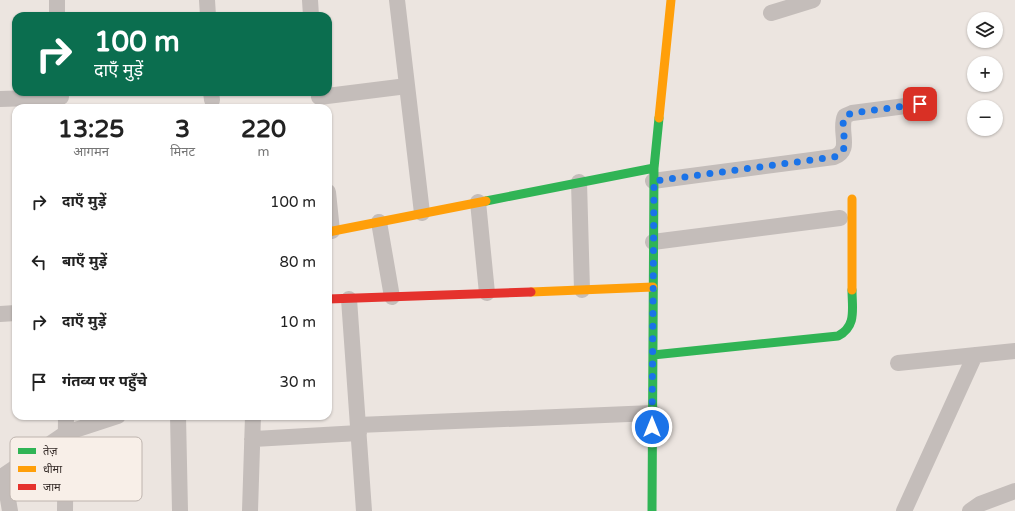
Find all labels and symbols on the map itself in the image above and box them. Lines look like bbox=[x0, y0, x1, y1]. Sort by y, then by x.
pin bbox=[903, 87, 937, 121]
position arrow bbox=[631, 406, 673, 448]
legend bbox=[10, 437, 142, 501]
text: तेज़ bbox=[43, 445, 58, 458]
text: धीमा bbox=[43, 463, 62, 476]
text: जाम bbox=[43, 481, 61, 494]

